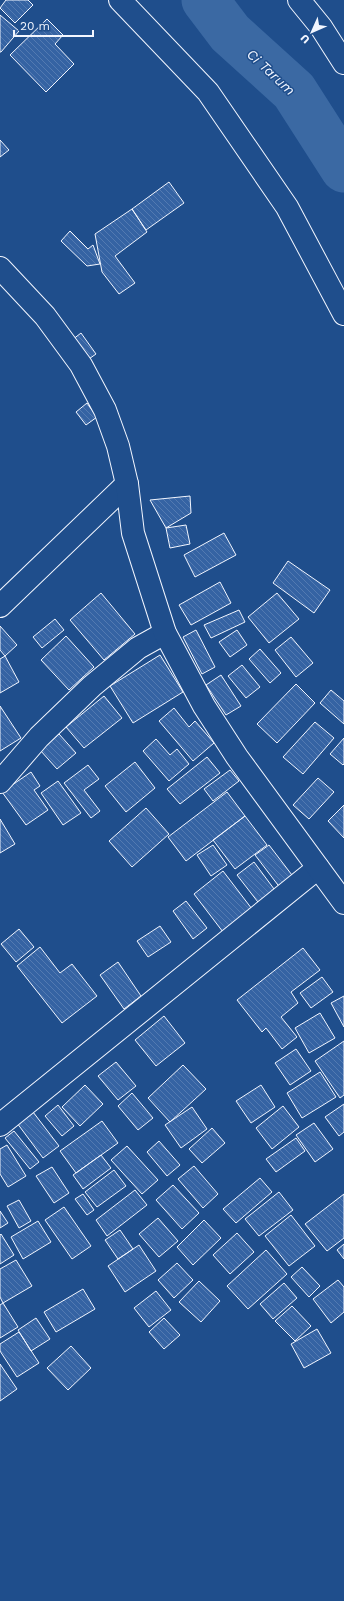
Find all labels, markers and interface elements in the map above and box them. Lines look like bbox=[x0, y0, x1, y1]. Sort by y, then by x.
scale bar bbox=[14, 12, 93, 38]
north arrow bbox=[292, 12, 332, 52]
text: 20 m bbox=[20, 19, 50, 33]
text: U bbox=[298, 31, 313, 46]
water label: Ci Tarum bbox=[244, 46, 298, 98]

